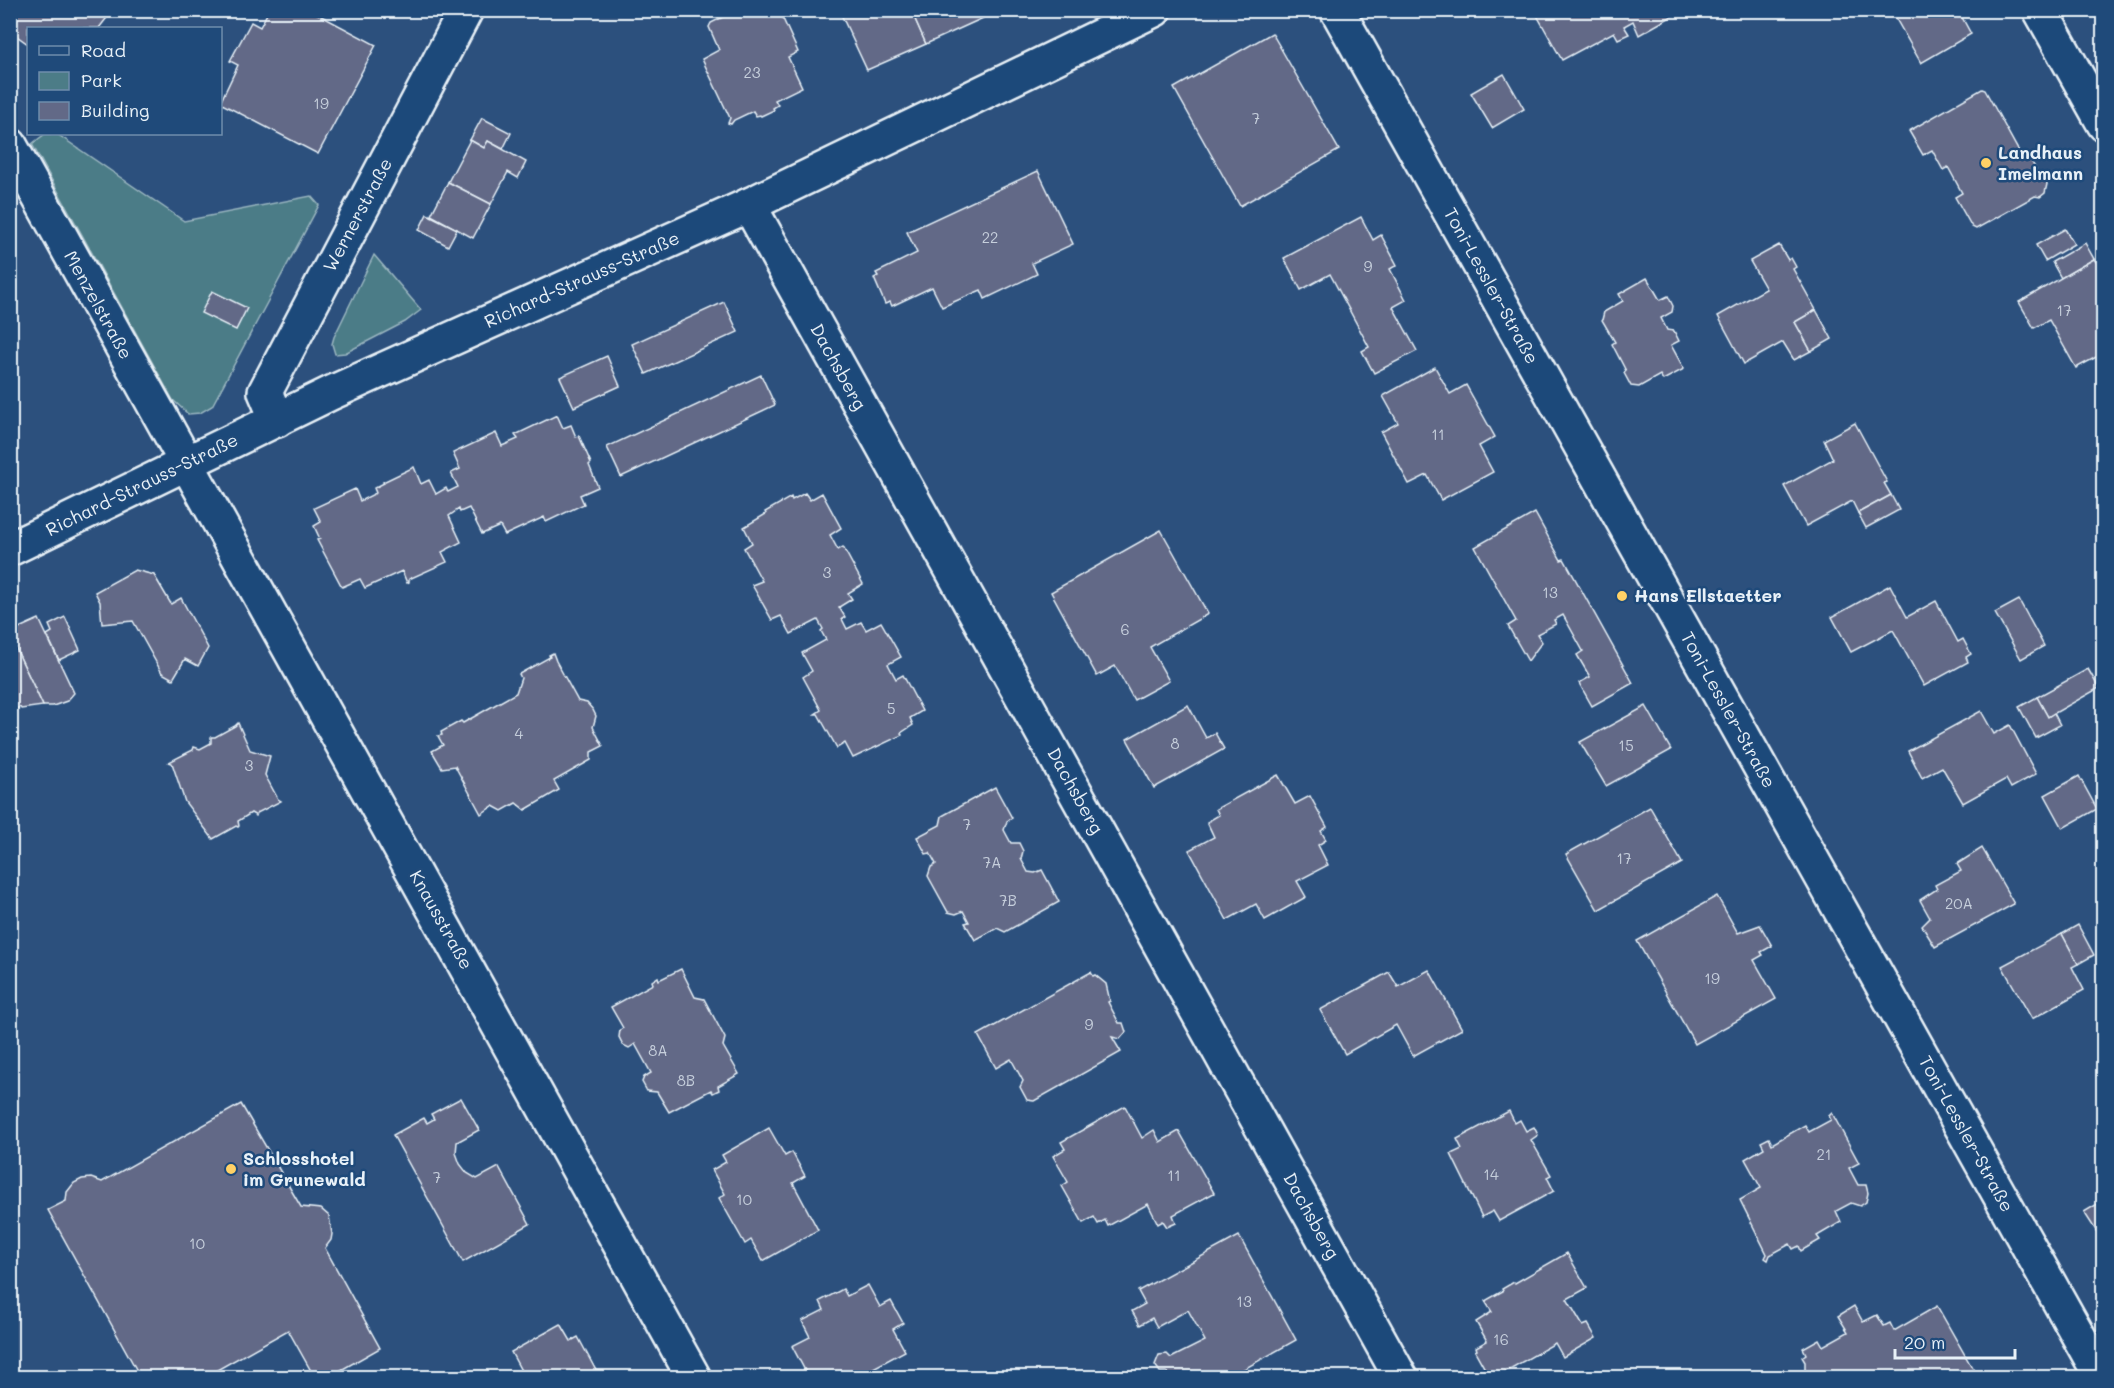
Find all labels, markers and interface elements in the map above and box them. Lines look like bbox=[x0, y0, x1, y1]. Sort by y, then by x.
legend bbox=[27, 27, 222, 135]
text: Road bbox=[81, 38, 126, 62]
house number: 23 bbox=[743, 62, 761, 82]
text: Park bbox=[81, 68, 122, 92]
house number: 19 bbox=[313, 93, 329, 113]
text: Building bbox=[81, 98, 149, 122]
house number: 7 bbox=[1252, 108, 1260, 128]
place label: Landhaus Imelmann bbox=[1998, 140, 2083, 185]
street label: Wernerstraße bbox=[317, 153, 397, 276]
marker: Landhaus Imelmann bbox=[1979, 156, 1993, 170]
street label: Toni-Lessler-Straße bbox=[1439, 203, 1545, 368]
street label: Richard-Strauss-Straße bbox=[480, 225, 683, 333]
house number: 22 bbox=[982, 227, 998, 247]
street label: Menzelstraße bbox=[59, 246, 139, 363]
house number: 9 bbox=[1364, 256, 1373, 276]
house number: 17 bbox=[2056, 300, 2072, 320]
street label: Dachsberg bbox=[805, 319, 872, 414]
house number: 11 bbox=[1431, 424, 1445, 444]
street label: Richard-Strauss-Straße bbox=[41, 427, 242, 541]
house number: 3 bbox=[823, 562, 832, 582]
house number: 13 bbox=[1542, 582, 1558, 602]
place label: Hans Ellstaetter bbox=[1634, 583, 1782, 607]
marker: Hans Ellstaetter bbox=[1615, 589, 1629, 603]
house number: 6 bbox=[1120, 619, 1130, 639]
street label: Toni-Lessler-Straße bbox=[1676, 627, 1782, 792]
house number: 5 bbox=[887, 698, 895, 718]
house number: 4 bbox=[515, 723, 524, 743]
house number: 8 bbox=[1170, 733, 1180, 753]
house number: 15 bbox=[1618, 735, 1634, 755]
street label: Dachsberg bbox=[1042, 743, 1109, 838]
house number: 3 bbox=[245, 755, 254, 775]
house number: 7 bbox=[963, 814, 971, 834]
house number: 17 bbox=[1616, 848, 1632, 868]
house number: 7A bbox=[983, 852, 1001, 872]
street label: Knausstraße bbox=[405, 866, 479, 974]
house number: 7B bbox=[999, 890, 1017, 910]
house number: 20A bbox=[1945, 893, 1973, 913]
house number: 19 bbox=[1704, 968, 1720, 988]
house number: 9 bbox=[1085, 1014, 1094, 1034]
house number: 8A bbox=[648, 1040, 668, 1060]
street label: Toni-Lessler-Straße bbox=[1914, 1051, 2020, 1216]
house number: 8B bbox=[677, 1070, 695, 1090]
house number: 21 bbox=[1816, 1144, 1832, 1164]
place label: Schlosshotel im Grunewald bbox=[243, 1146, 366, 1191]
marker: Schlosshotel im Grunewald bbox=[224, 1162, 238, 1176]
house number: 14 bbox=[1483, 1164, 1499, 1184]
house number: 11 bbox=[1167, 1165, 1181, 1185]
house number: 7 bbox=[433, 1167, 441, 1187]
street label: Dachsberg bbox=[1278, 1168, 1345, 1263]
house number: 10 bbox=[736, 1189, 752, 1209]
house number: 10 bbox=[189, 1233, 205, 1253]
house number: 13 bbox=[1236, 1291, 1252, 1311]
scale bar bbox=[1895, 1322, 2015, 1360]
house number: 16 bbox=[1493, 1329, 1509, 1349]
text: 20 m bbox=[1904, 1330, 1945, 1354]

